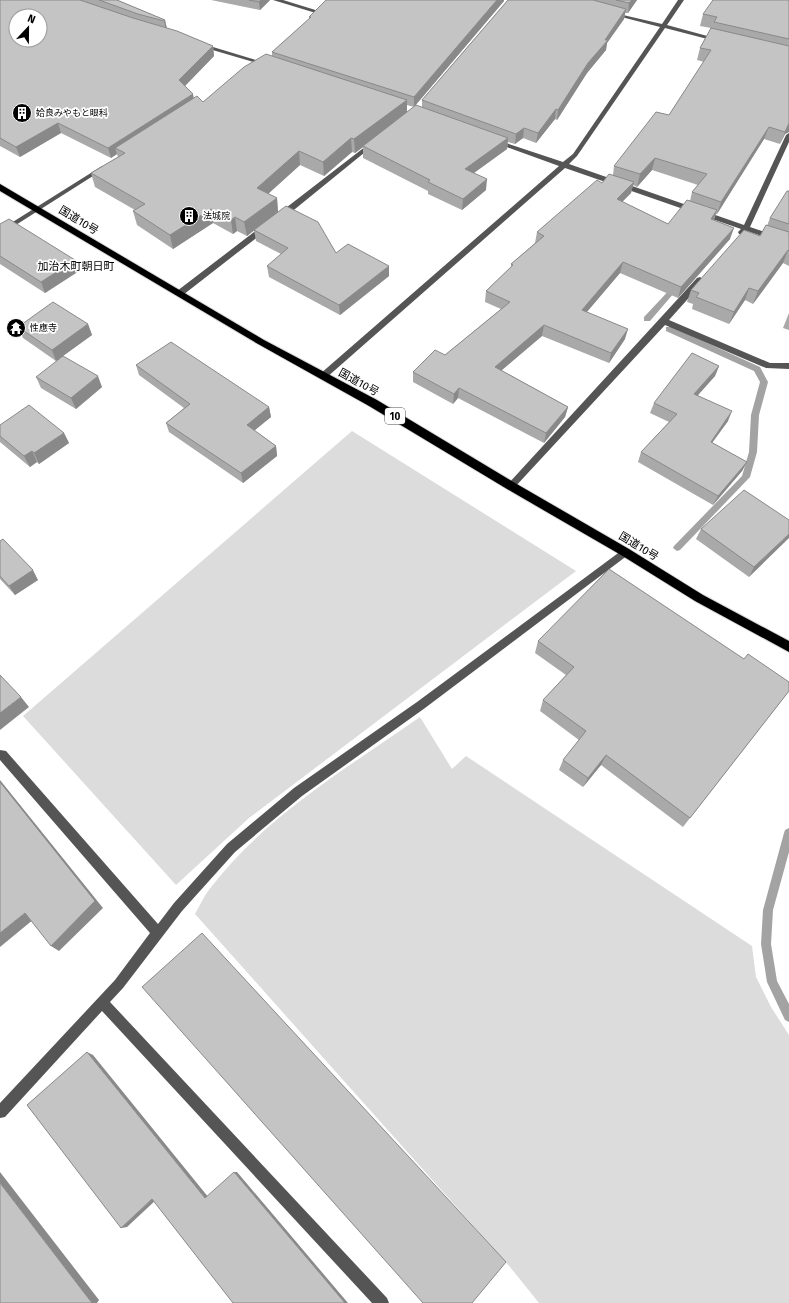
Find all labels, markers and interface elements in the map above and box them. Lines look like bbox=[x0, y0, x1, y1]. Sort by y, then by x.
north arrow bbox=[8, 8, 48, 48]
text: N bbox=[26, 12, 37, 27]
building icon: 姶良みやもと眼科 bbox=[11, 102, 33, 124]
place label: 姶良みやもと眼科 bbox=[36, 107, 108, 118]
street label: 国道10号 bbox=[57, 204, 101, 237]
building icon: 法城院 bbox=[178, 205, 200, 227]
place label: 法城院 bbox=[203, 211, 230, 221]
district label: 加治木町朝日町 bbox=[38, 260, 115, 273]
temple icon: 性應寺 bbox=[5, 317, 27, 339]
place label: 性應寺 bbox=[30, 323, 57, 333]
street label: 国道10号 bbox=[336, 366, 381, 399]
road number: 10 bbox=[385, 408, 405, 424]
street label: 国道10号 bbox=[617, 530, 661, 563]

